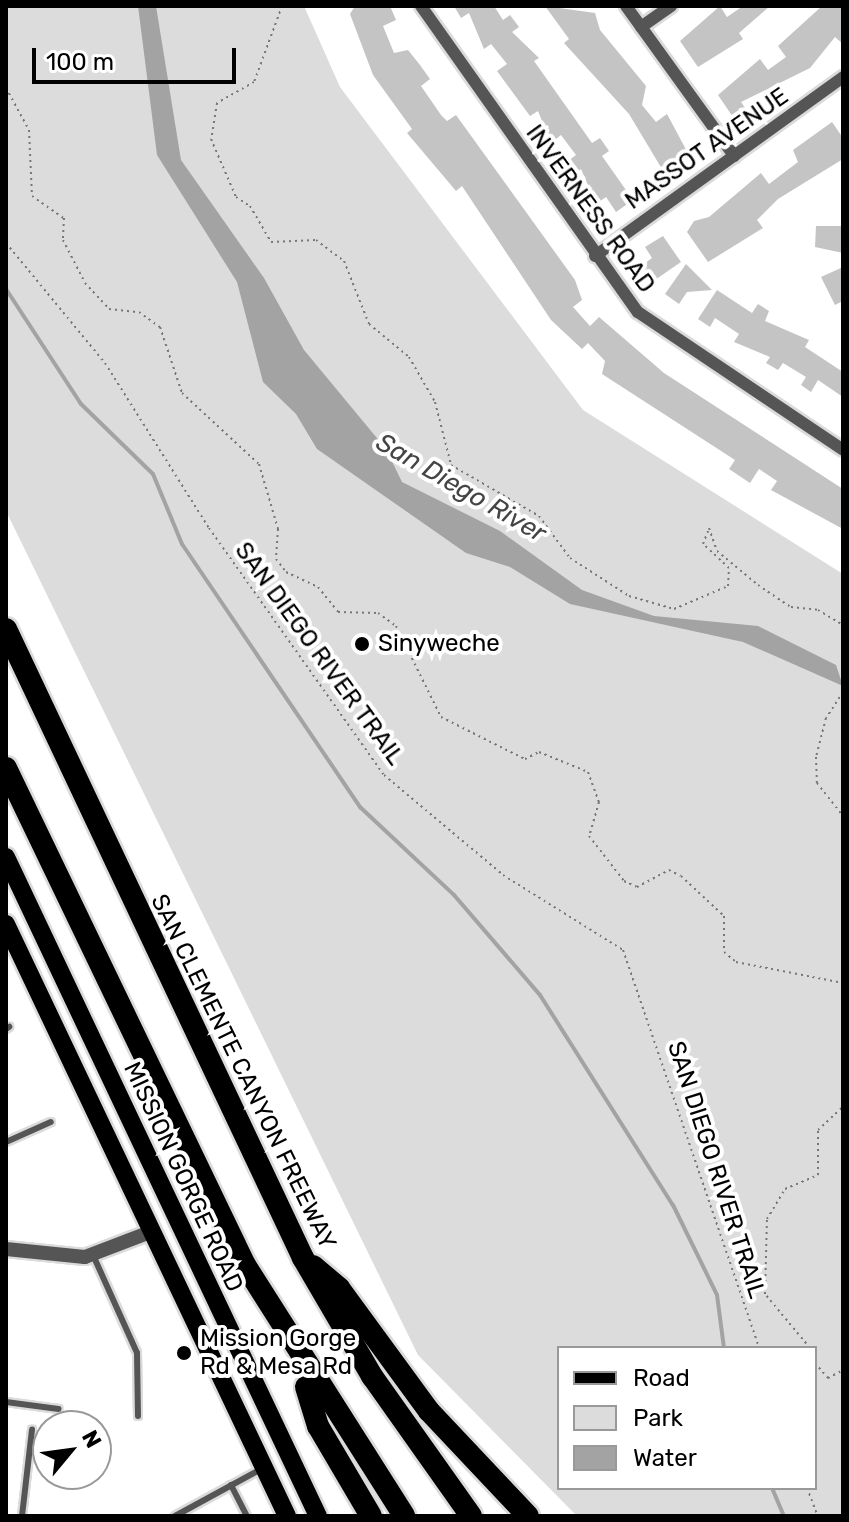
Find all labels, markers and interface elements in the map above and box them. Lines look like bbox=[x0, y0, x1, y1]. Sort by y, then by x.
scale bar bbox=[36, 32, 240, 82]
text: 100 m bbox=[46, 48, 114, 76]
street label: MASSOT AVENUE bbox=[619, 82, 795, 216]
street label: INVERNESS ROAD bbox=[519, 119, 661, 299]
water label: San Diego River bbox=[371, 427, 551, 549]
street label: SAN DIEGO RIVER TRAIL bbox=[228, 537, 410, 771]
place label: Sinyweche bbox=[378, 630, 500, 658]
marker: Sinyweche bbox=[353, 635, 371, 653]
street label: SAN CLEMENTE CANYON FREEWAY bbox=[144, 890, 342, 1254]
street label: SAN DIEGO RIVER TRAIL bbox=[661, 1038, 771, 1302]
street label: MISSION GORGE ROAD bbox=[117, 1058, 249, 1296]
place label: Mission Gorge Rd & Mesa Rd bbox=[200, 1325, 356, 1381]
marker: Mission Gorge Rd & Mesa Rd bbox=[175, 1344, 193, 1362]
legend bbox=[557, 1346, 817, 1490]
text: Road bbox=[633, 1364, 690, 1392]
text: Park bbox=[633, 1404, 683, 1432]
north arrow bbox=[32, 1410, 112, 1490]
text: N bbox=[76, 1426, 107, 1453]
text: Water bbox=[633, 1444, 697, 1472]

